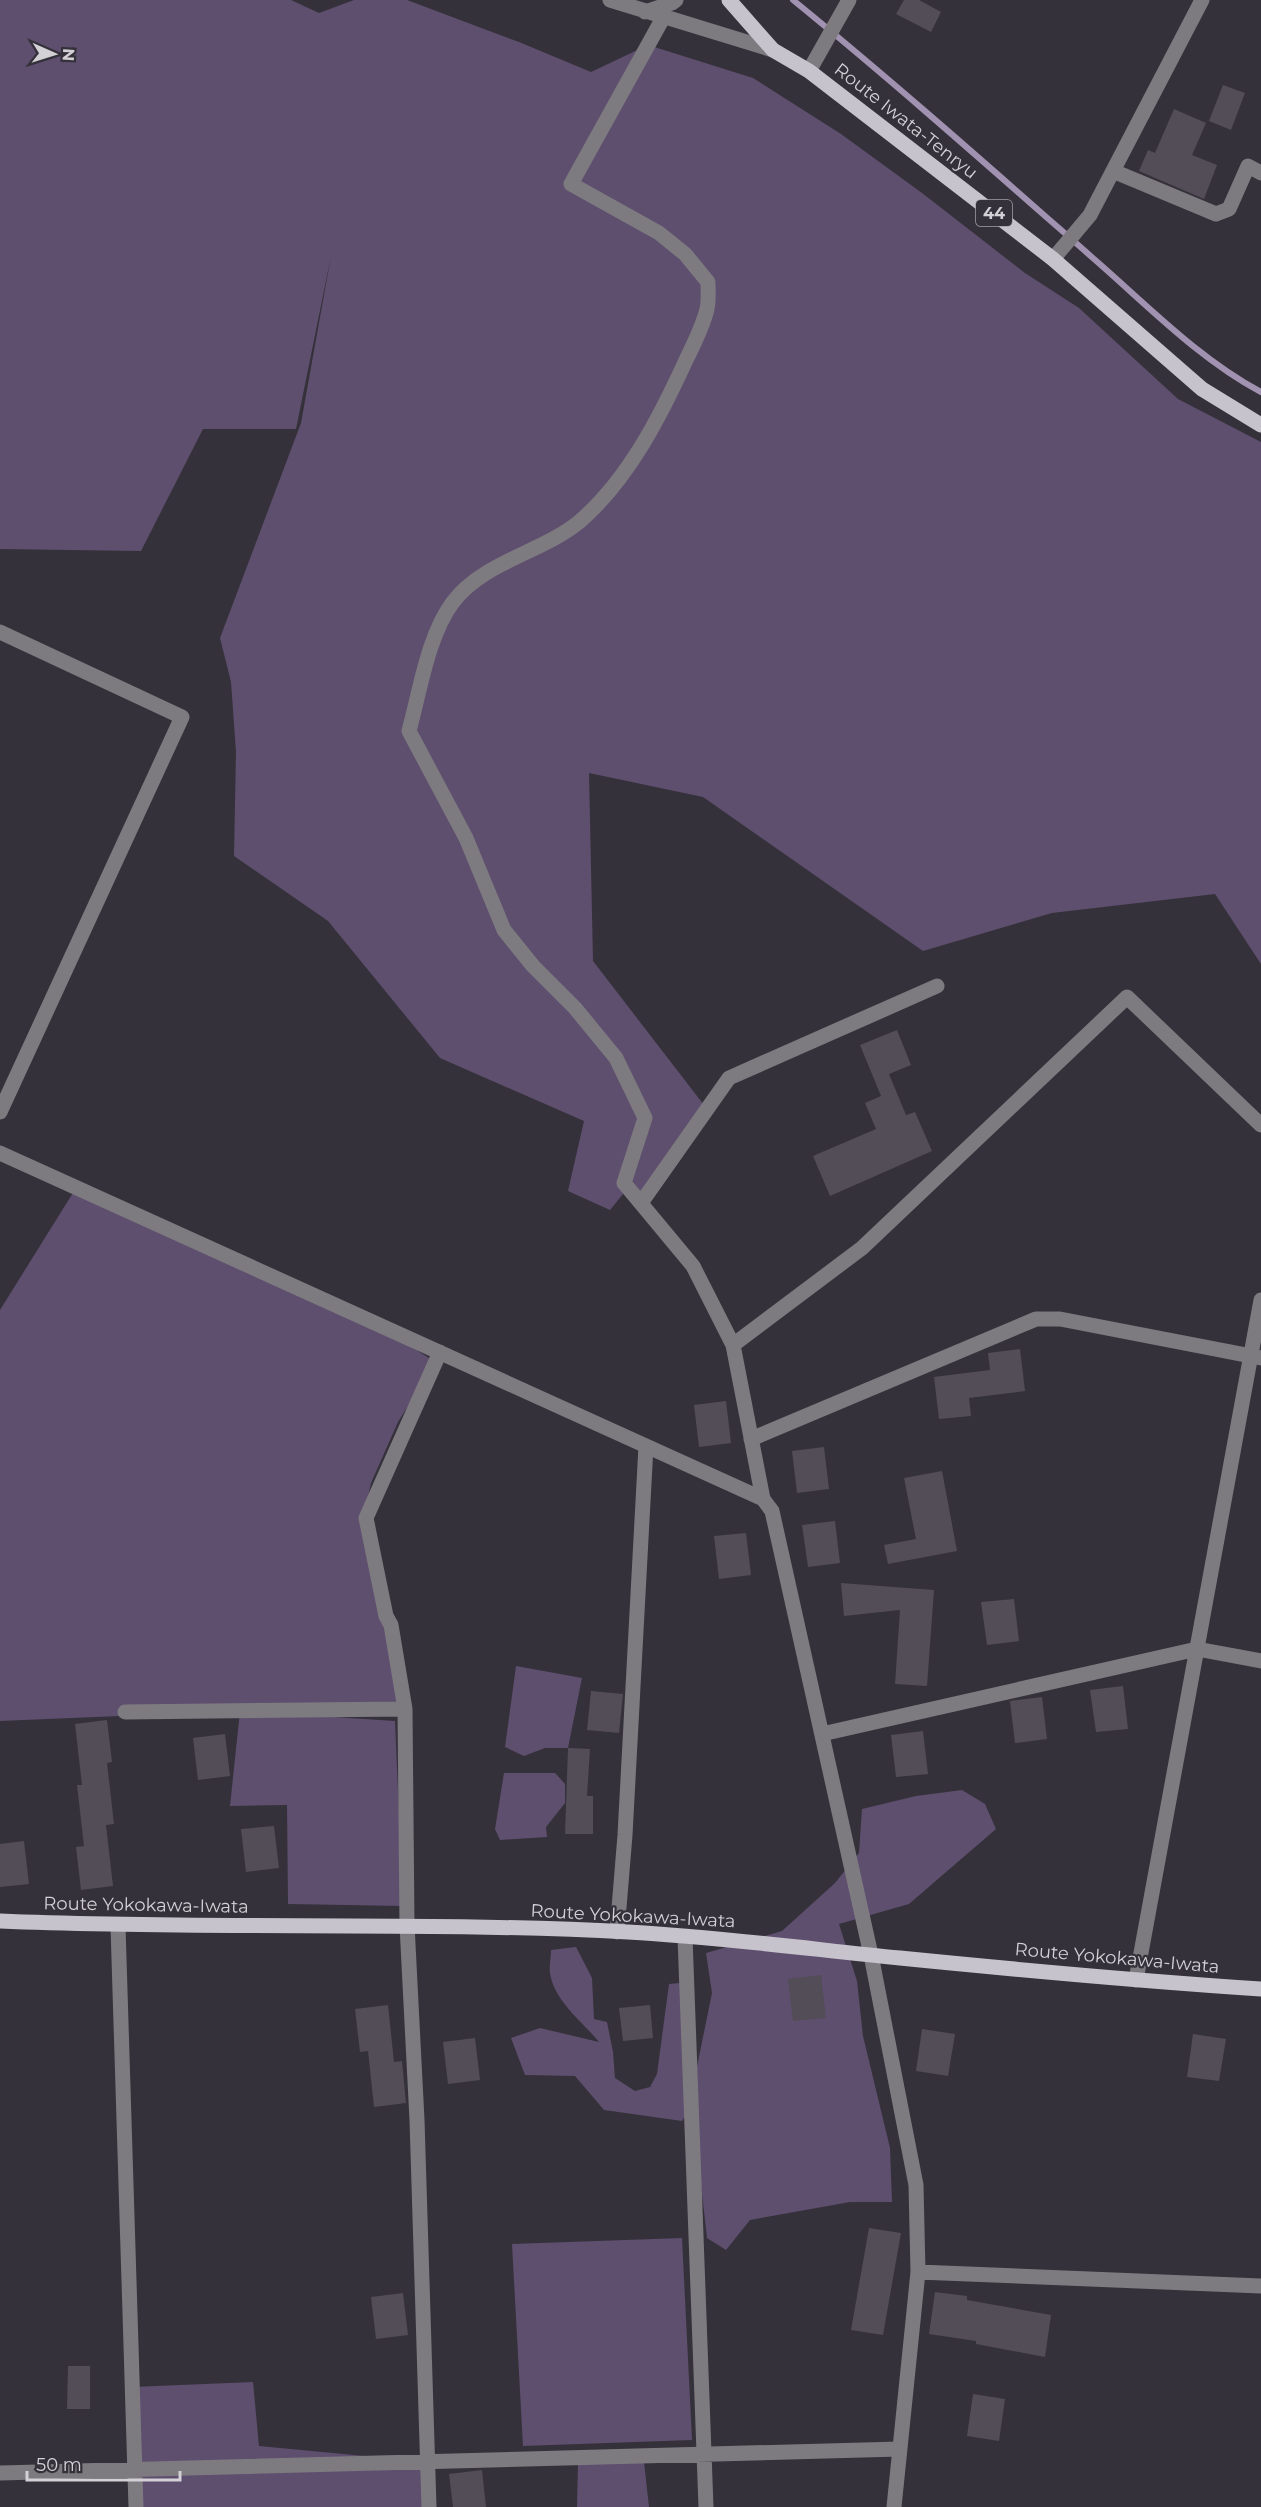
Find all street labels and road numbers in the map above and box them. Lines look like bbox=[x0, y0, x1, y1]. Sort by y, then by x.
street label: Route Iwata-Tenryu bbox=[830, 58, 982, 184]
road number: 44 bbox=[976, 200, 1012, 226]
street label: Route Yokokawa-Iwata bbox=[43, 1892, 249, 1918]
street label: Route Yokokawa-Iwata bbox=[530, 1900, 736, 1932]
street label: Route Yokokawa-Iwata bbox=[1014, 1938, 1220, 1978]

